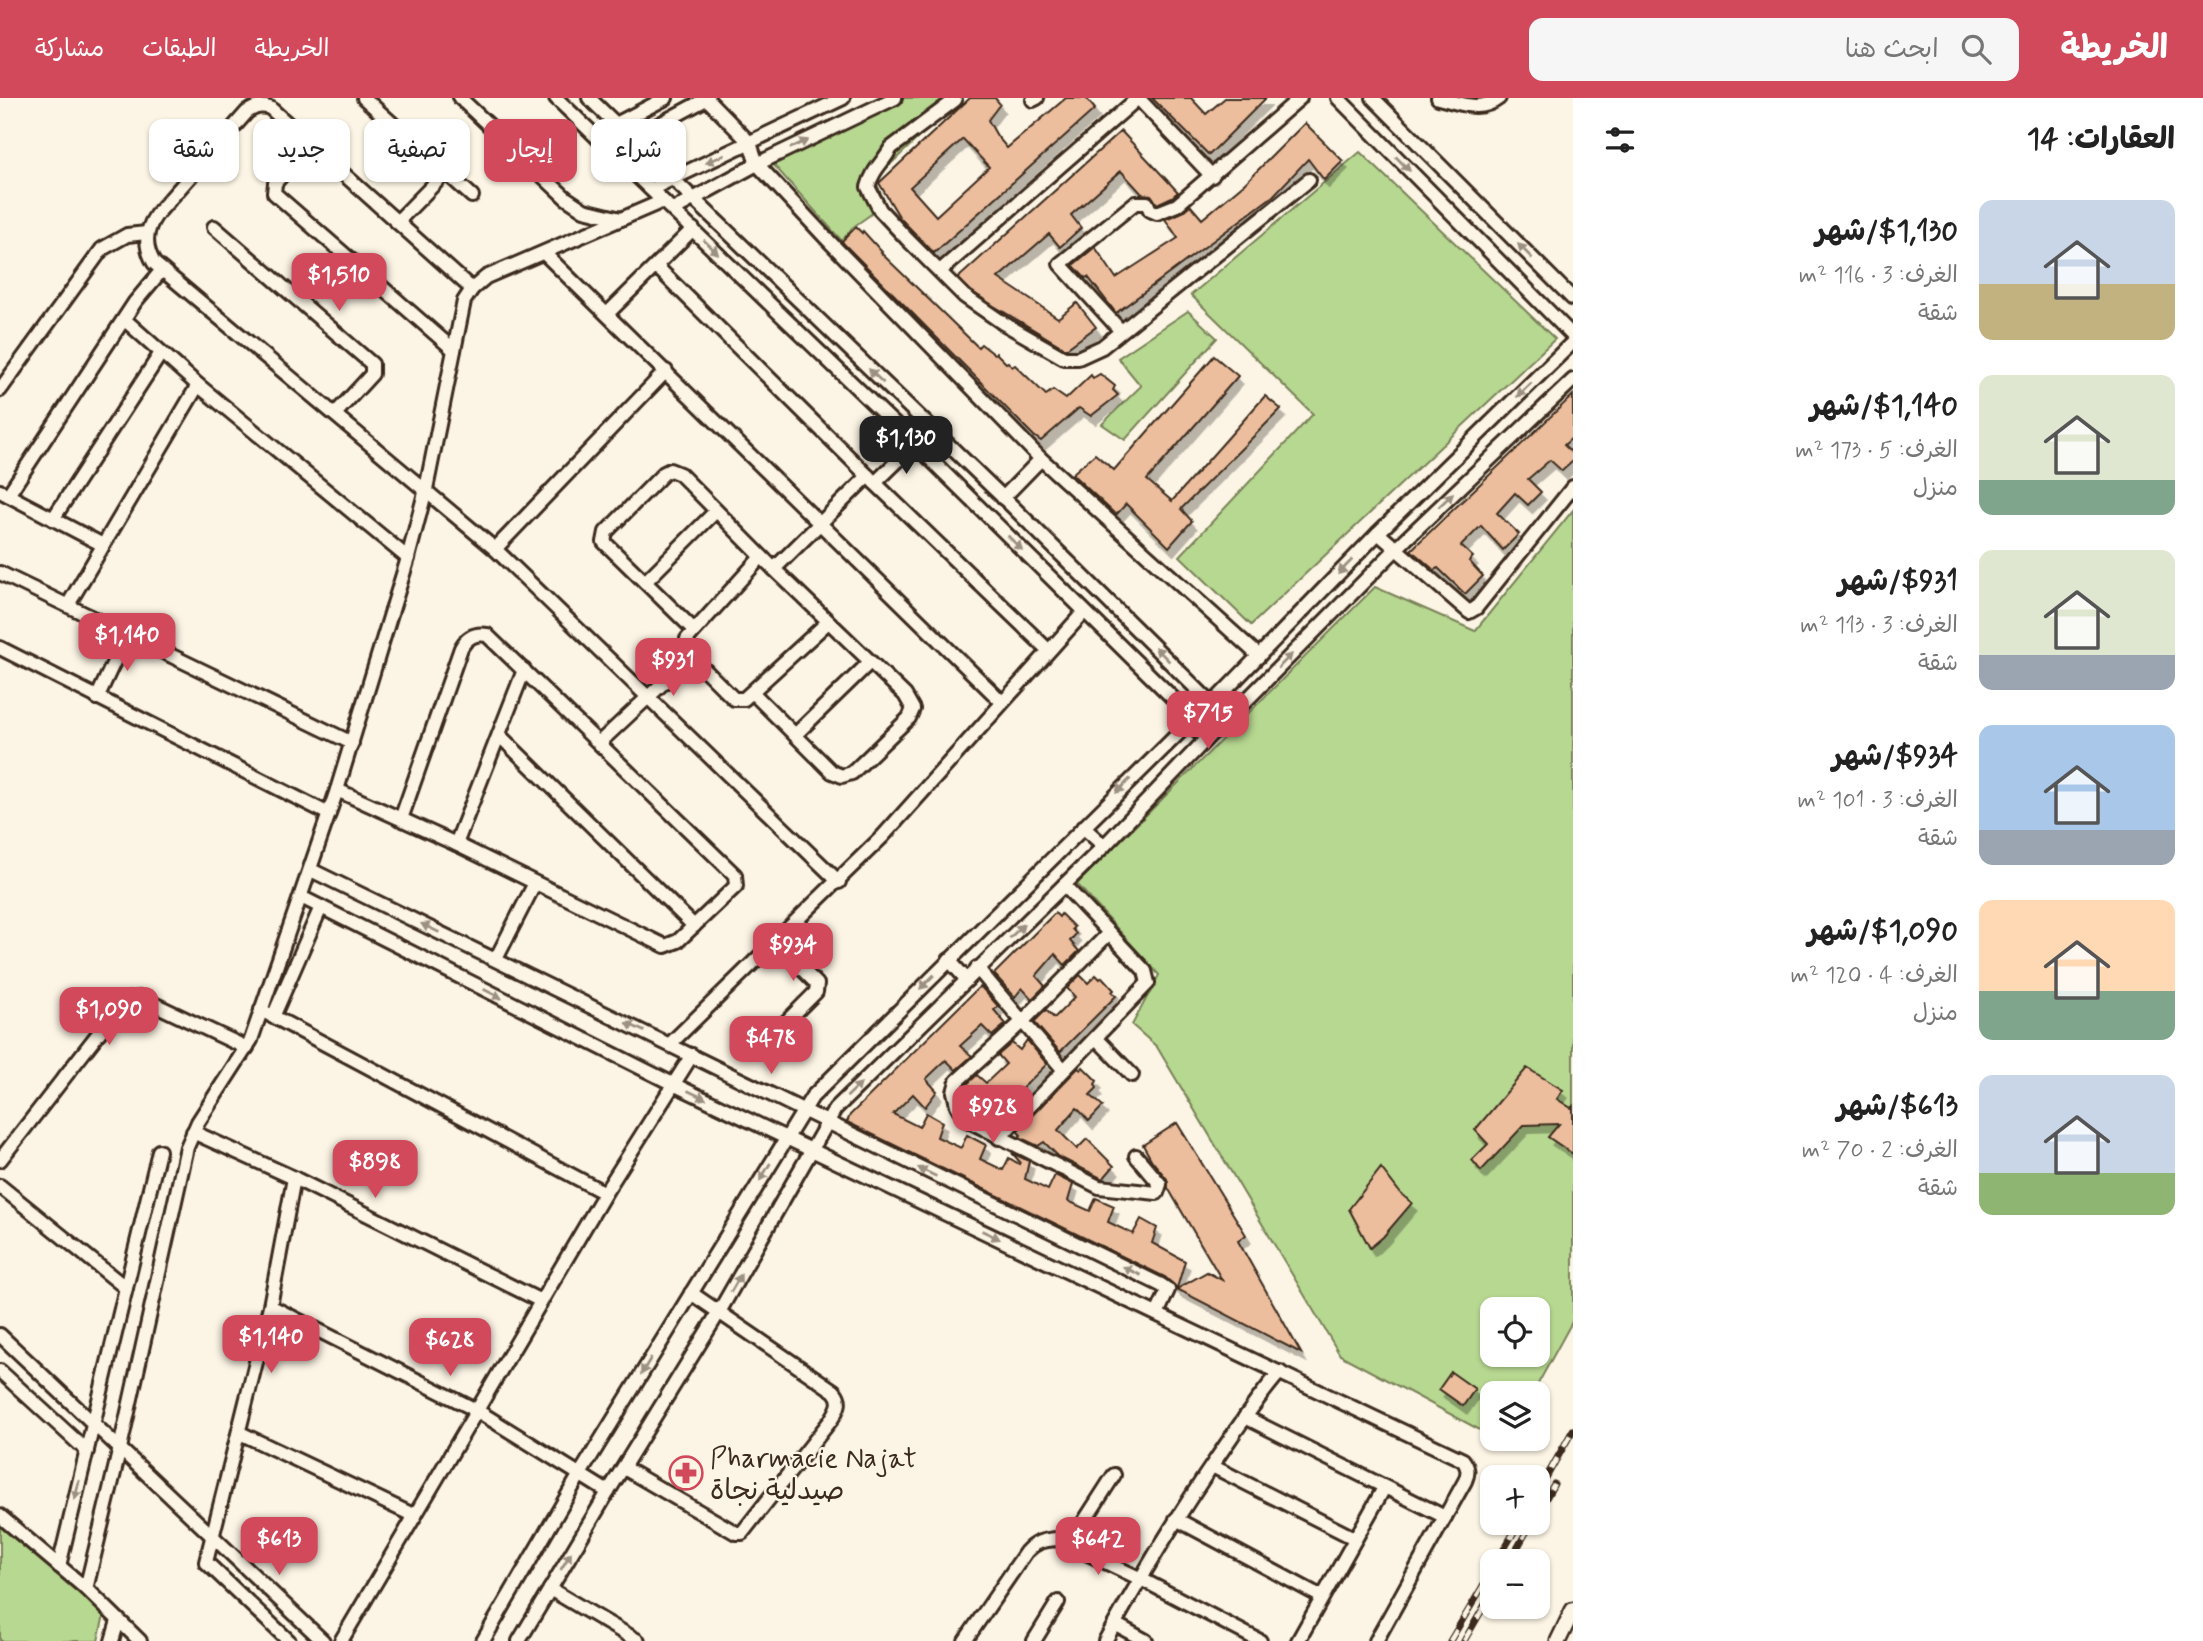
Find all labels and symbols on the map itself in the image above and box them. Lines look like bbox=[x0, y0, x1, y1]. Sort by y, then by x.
one-way arrow bbox=[789, 138, 809, 150]
one-way arrow bbox=[705, 153, 725, 165]
one-way arrow bbox=[1394, 155, 1411, 171]
one-way arrow bbox=[702, 238, 719, 254]
one-way arrow bbox=[1517, 243, 1533, 259]
pin: $1,510 bbox=[282, 254, 396, 313]
one-way arrow bbox=[868, 367, 885, 384]
one-way arrow bbox=[1516, 381, 1533, 397]
pin: $1,130 bbox=[849, 416, 963, 476]
one-way arrow bbox=[1437, 493, 1454, 509]
one-way arrow bbox=[1006, 534, 1023, 551]
one-way arrow bbox=[1338, 558, 1354, 575]
pin: $1,140 bbox=[70, 614, 184, 673]
pin: $931 bbox=[632, 638, 714, 698]
one-way arrow bbox=[1155, 646, 1171, 663]
one-way arrow bbox=[1277, 653, 1293, 670]
pin: $715 bbox=[1167, 692, 1249, 751]
one-way arrow bbox=[1115, 778, 1132, 795]
one-way arrow bbox=[420, 922, 440, 933]
one-way arrow bbox=[1008, 922, 1025, 939]
pin: $934 bbox=[752, 924, 834, 983]
one-way arrow bbox=[919, 973, 936, 990]
pin: $1,090 bbox=[52, 988, 166, 1047]
one-way arrow bbox=[483, 988, 503, 999]
pin: $478 bbox=[730, 1016, 812, 1076]
one-way arrow bbox=[625, 1021, 645, 1033]
one-way arrow bbox=[846, 1082, 862, 1098]
pin: $928 bbox=[952, 1086, 1034, 1145]
one-way arrow bbox=[687, 1089, 707, 1101]
pin: $898 bbox=[334, 1140, 416, 1200]
one-way arrow bbox=[758, 1162, 771, 1182]
one-way arrow bbox=[917, 1166, 937, 1177]
one-way arrow bbox=[981, 1229, 1001, 1240]
one-way arrow bbox=[1121, 1265, 1142, 1276]
one-way arrow bbox=[730, 1274, 742, 1293]
pin: $1,140 bbox=[214, 1316, 328, 1375]
pin: $628 bbox=[409, 1318, 491, 1378]
one-way arrow bbox=[640, 1357, 653, 1376]
place label: Pharmacie Najat صيدلية نجاة bbox=[710, 1441, 917, 1510]
pharmacy icon: Pharmacie Najat صيدلية نجاة bbox=[667, 1454, 705, 1492]
one-way arrow bbox=[71, 1479, 82, 1501]
pin: $613 bbox=[238, 1518, 320, 1577]
pin: $642 bbox=[1057, 1518, 1139, 1577]
one-way arrow bbox=[560, 1552, 573, 1571]

